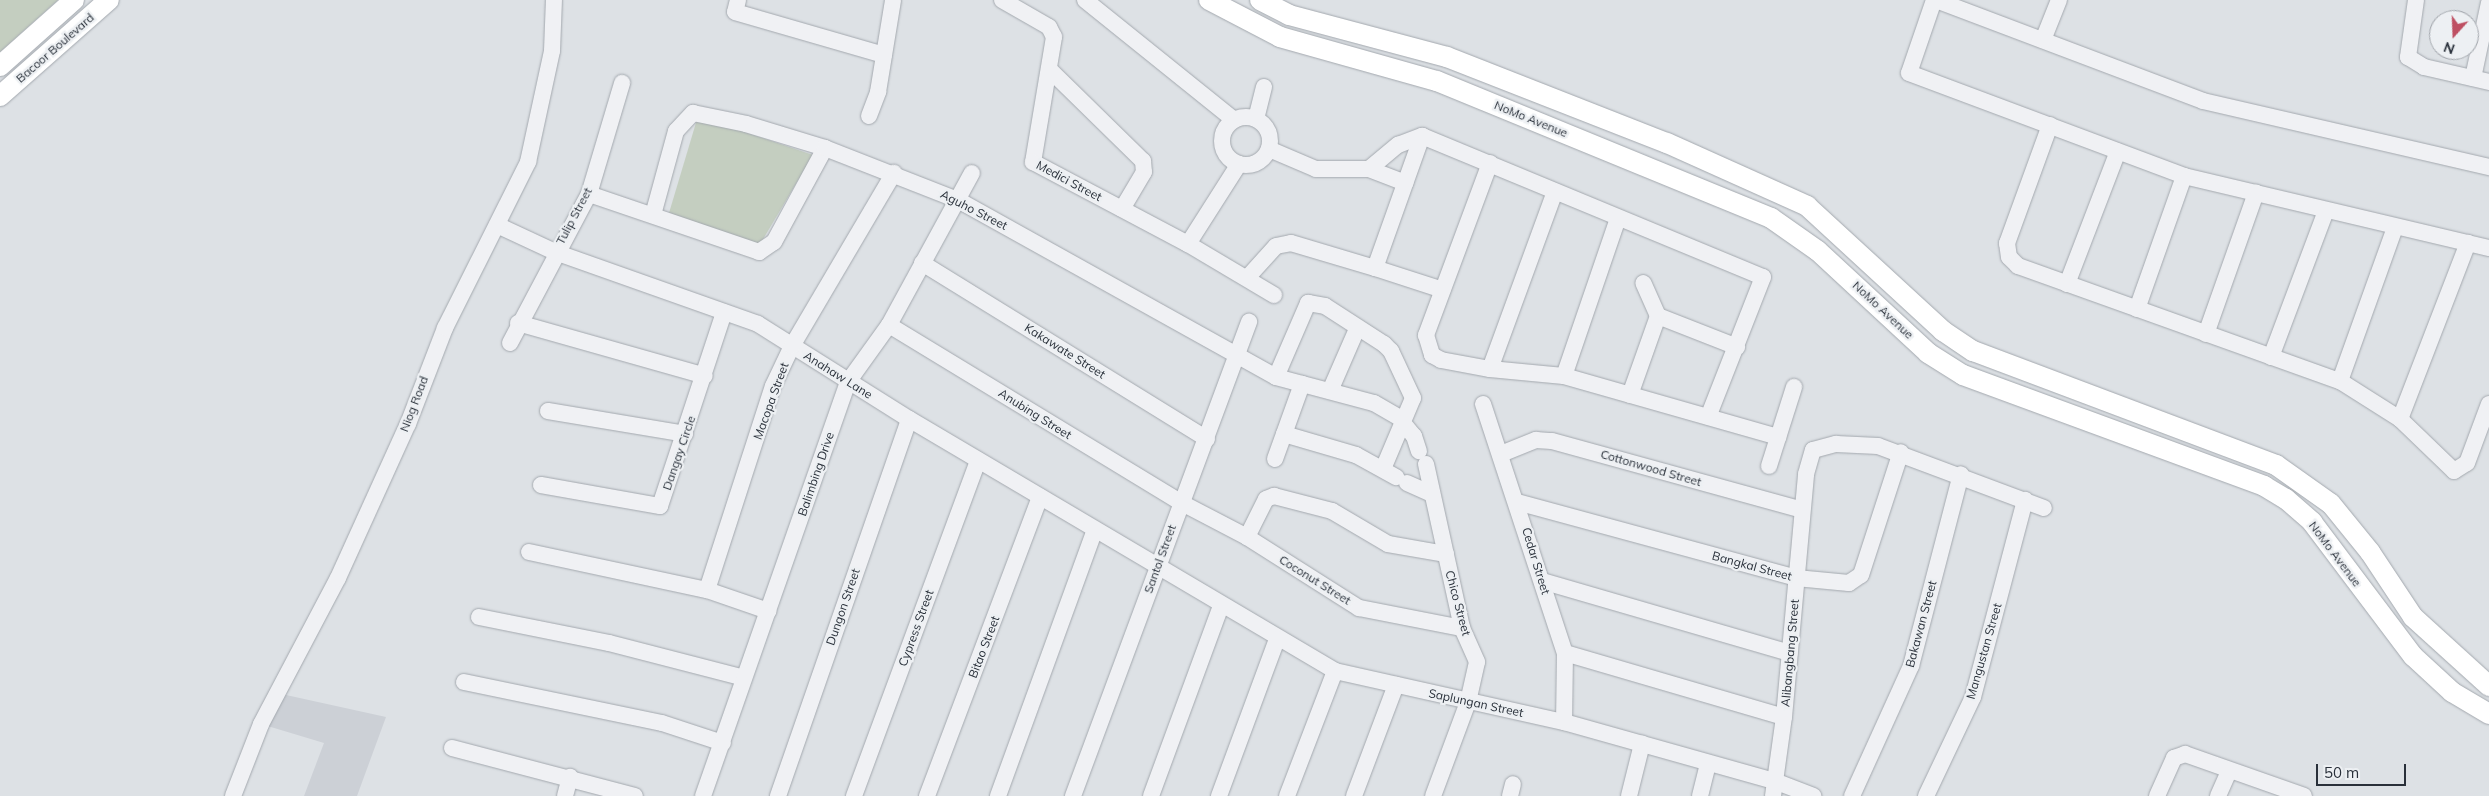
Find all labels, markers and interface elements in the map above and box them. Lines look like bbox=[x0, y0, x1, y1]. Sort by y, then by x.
street label: Bacoor Boulevard bbox=[13, 10, 97, 86]
north arrow bbox=[2429, 10, 2479, 60]
text: N bbox=[2441, 38, 2457, 58]
street label: NoMo Avenue bbox=[1492, 98, 1570, 140]
street label: Medici Street bbox=[1034, 158, 1104, 204]
street label: Tulip Street bbox=[553, 185, 595, 247]
street label: Aguho Street bbox=[938, 187, 1010, 233]
street label: NoMo Avenue bbox=[1850, 278, 1916, 342]
street label: Kakawate Street bbox=[1022, 320, 1108, 382]
street label: Anahaw Lane bbox=[801, 348, 875, 402]
street label: Macopa Street bbox=[750, 361, 792, 441]
street label: Niog Road bbox=[397, 374, 431, 434]
street label: Anubing Street bbox=[996, 386, 1074, 442]
street label: Dangay Circle bbox=[660, 414, 698, 492]
street label: Balimbing Drive bbox=[795, 430, 837, 518]
street label: Cottonwood Street bbox=[1599, 447, 1703, 489]
street label: NoMo Avenue bbox=[2306, 519, 2364, 589]
street label: Santol Street bbox=[1141, 523, 1179, 595]
street label: Cedar Street bbox=[1519, 526, 1553, 596]
street label: Bangkal Street bbox=[1710, 548, 1794, 584]
street label: Coconut Street bbox=[1277, 552, 1353, 608]
street label: Dungon Street bbox=[823, 567, 863, 647]
street label: Chico Street bbox=[1442, 569, 1474, 637]
street label: Bakawan Street bbox=[1902, 579, 1940, 669]
street label: Cypress Street bbox=[895, 588, 937, 668]
street label: Alibangbang Street bbox=[1778, 598, 1802, 708]
street label: Mangustan Street bbox=[1963, 601, 2005, 701]
street label: Bitao Street bbox=[966, 614, 1002, 680]
street label: Saplungan Street bbox=[1427, 686, 1525, 720]
scale bar bbox=[2319, 754, 2409, 786]
text: 50 m bbox=[2324, 763, 2359, 782]

